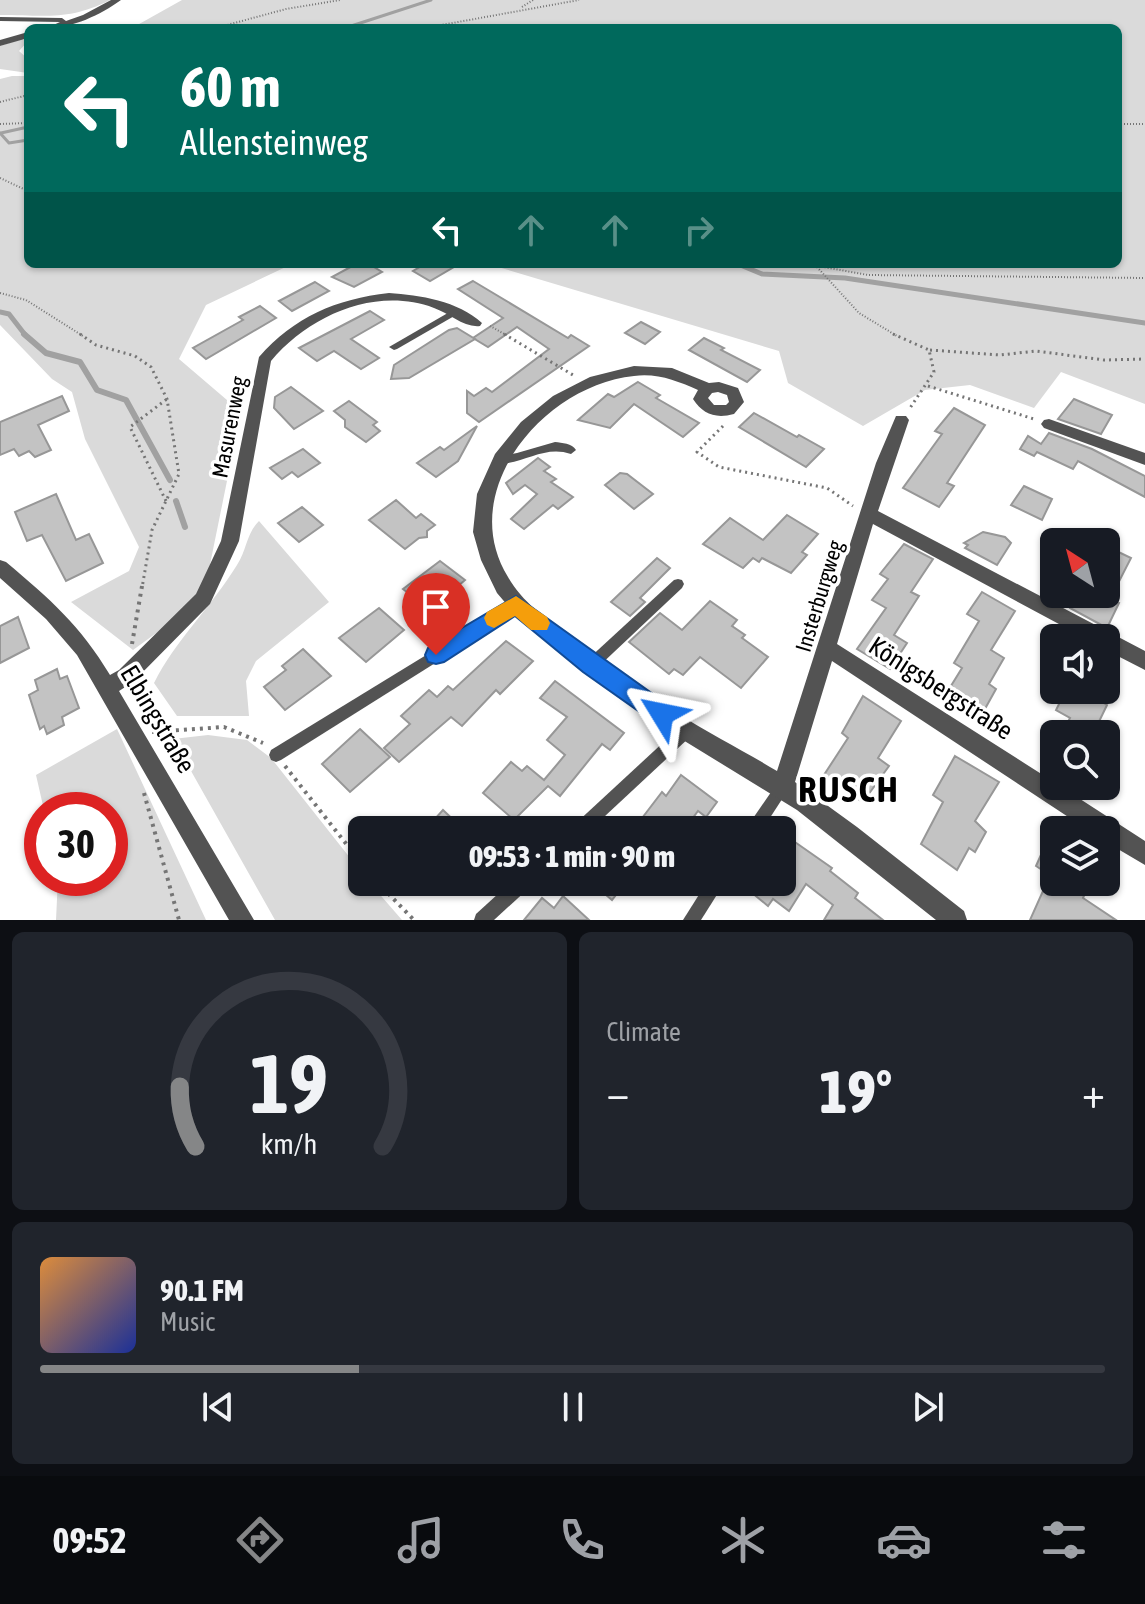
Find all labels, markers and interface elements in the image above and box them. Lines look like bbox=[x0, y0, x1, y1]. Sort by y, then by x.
text: 60 m bbox=[180, 55, 281, 119]
icon: left bbox=[48, 56, 152, 160]
text: Allensteinweg bbox=[180, 121, 368, 163]
icon: left bbox=[425, 208, 469, 252]
icon: ahead bbox=[509, 208, 553, 252]
icon: ahead bbox=[593, 208, 637, 252]
icon: right bbox=[677, 208, 721, 252]
street label: Masurenweg bbox=[206, 373, 252, 480]
north arrow bbox=[1040, 528, 1120, 608]
map controls bbox=[1040, 528, 1120, 896]
street label: Insterburgweg bbox=[790, 537, 848, 655]
pin bbox=[402, 573, 470, 655]
icon: arrive bbox=[414, 585, 458, 629]
button: sound bbox=[1040, 624, 1120, 704]
street label: Königsbergstraße bbox=[863, 630, 1019, 746]
street label: Elbingstraße bbox=[114, 660, 202, 778]
position arrow bbox=[620, 672, 704, 756]
button: search bbox=[1040, 720, 1120, 800]
district label: RUSCH bbox=[798, 768, 900, 810]
speed limit sign: 30 bbox=[24, 792, 128, 896]
button: layers bbox=[1040, 816, 1120, 896]
text: 09:53 · 1 min · 90 m bbox=[469, 839, 675, 873]
text: Climate bbox=[607, 1017, 681, 1047]
text: 19 bbox=[250, 1035, 328, 1131]
text: 19° bbox=[819, 1057, 892, 1126]
text: − bbox=[607, 1067, 629, 1117]
text: + bbox=[1082, 1067, 1105, 1117]
text: km/h bbox=[261, 1127, 318, 1160]
text: 90.1 FM bbox=[160, 1273, 244, 1307]
text: Music bbox=[160, 1307, 215, 1337]
icon: previous bbox=[196, 1385, 240, 1429]
icon: pause bbox=[551, 1385, 595, 1429]
icon: next bbox=[906, 1385, 950, 1429]
icon: directions bbox=[232, 1512, 288, 1568]
icon: music bbox=[393, 1512, 449, 1568]
icon: phone bbox=[554, 1512, 610, 1568]
icon: climate bbox=[715, 1512, 771, 1568]
icon: car bbox=[876, 1512, 932, 1568]
icon: filters bbox=[1036, 1512, 1092, 1568]
text: 09:52 bbox=[52, 1519, 127, 1561]

